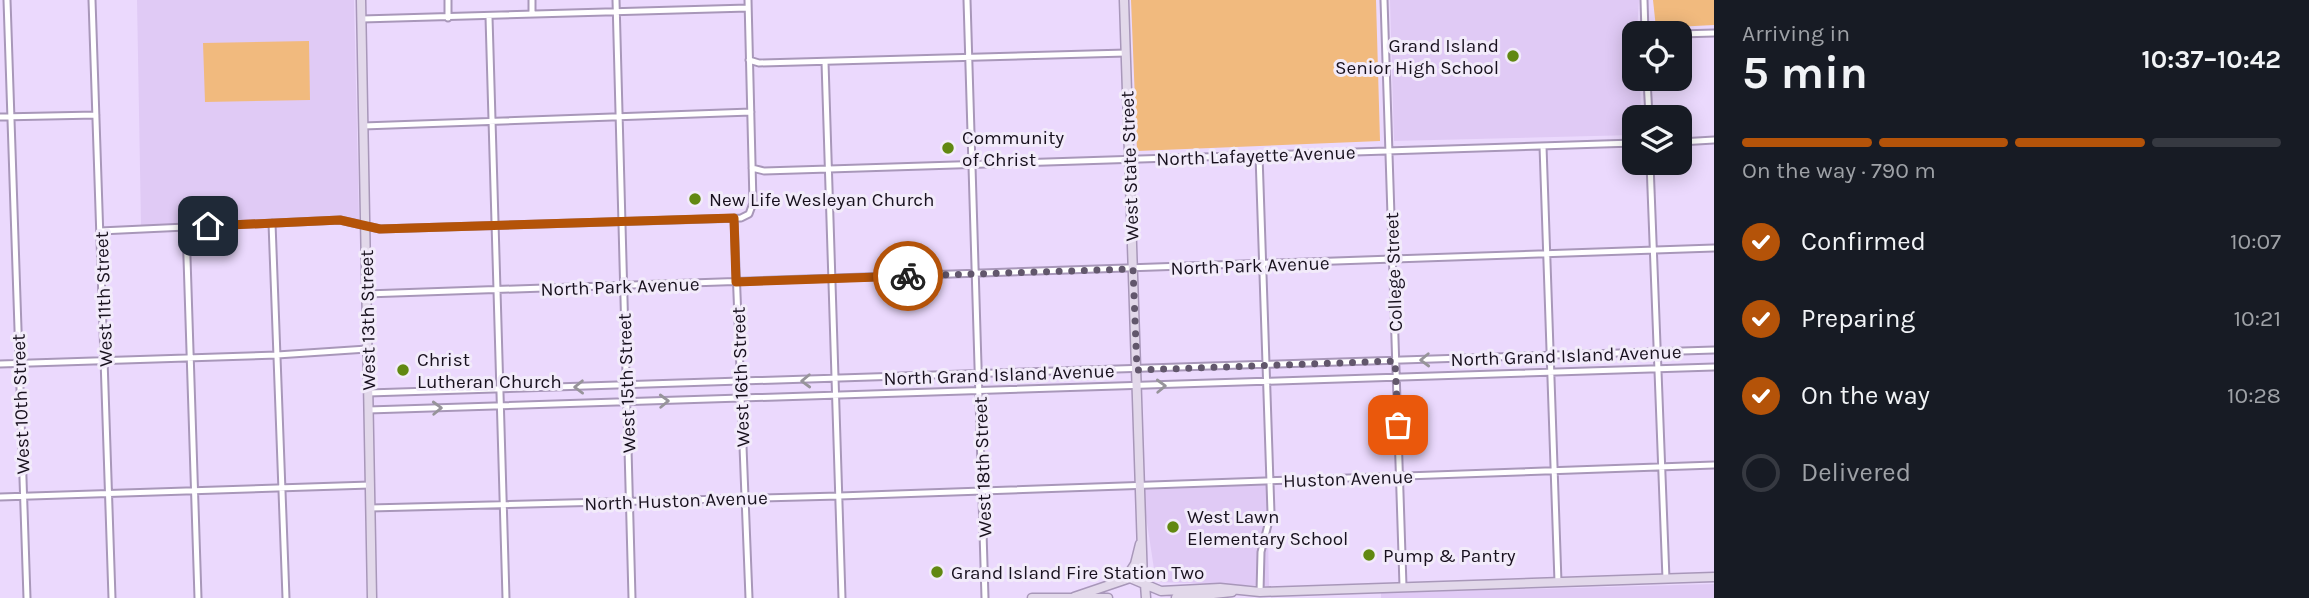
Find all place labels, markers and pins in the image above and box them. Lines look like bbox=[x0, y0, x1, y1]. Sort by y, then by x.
place label: Grand Island Senior High School bbox=[1335, 35, 1499, 79]
marker: Grand Island Senior High School bbox=[1505, 48, 1521, 64]
place label: Community of Christ bbox=[962, 127, 1064, 171]
marker: Community of Christ bbox=[940, 140, 956, 156]
place label: New Life Wesleyan Church bbox=[709, 189, 935, 211]
marker: New Life Wesleyan Church bbox=[687, 191, 703, 207]
pin bbox=[178, 196, 238, 256]
place label: Christ Lutheran Church bbox=[417, 349, 562, 393]
marker: Christ Lutheran Church bbox=[395, 362, 411, 378]
pin bbox=[1368, 395, 1428, 455]
place label: West Lawn Elementary School bbox=[1187, 506, 1348, 550]
marker: West Lawn Elementary School bbox=[1165, 519, 1181, 535]
place label: Pump & Pantry bbox=[1383, 545, 1516, 567]
marker: Pump & Pantry bbox=[1361, 547, 1377, 563]
place label: Grand Island Fire Station Two bbox=[951, 562, 1204, 584]
marker: Grand Island Fire Station Two bbox=[929, 564, 945, 580]

